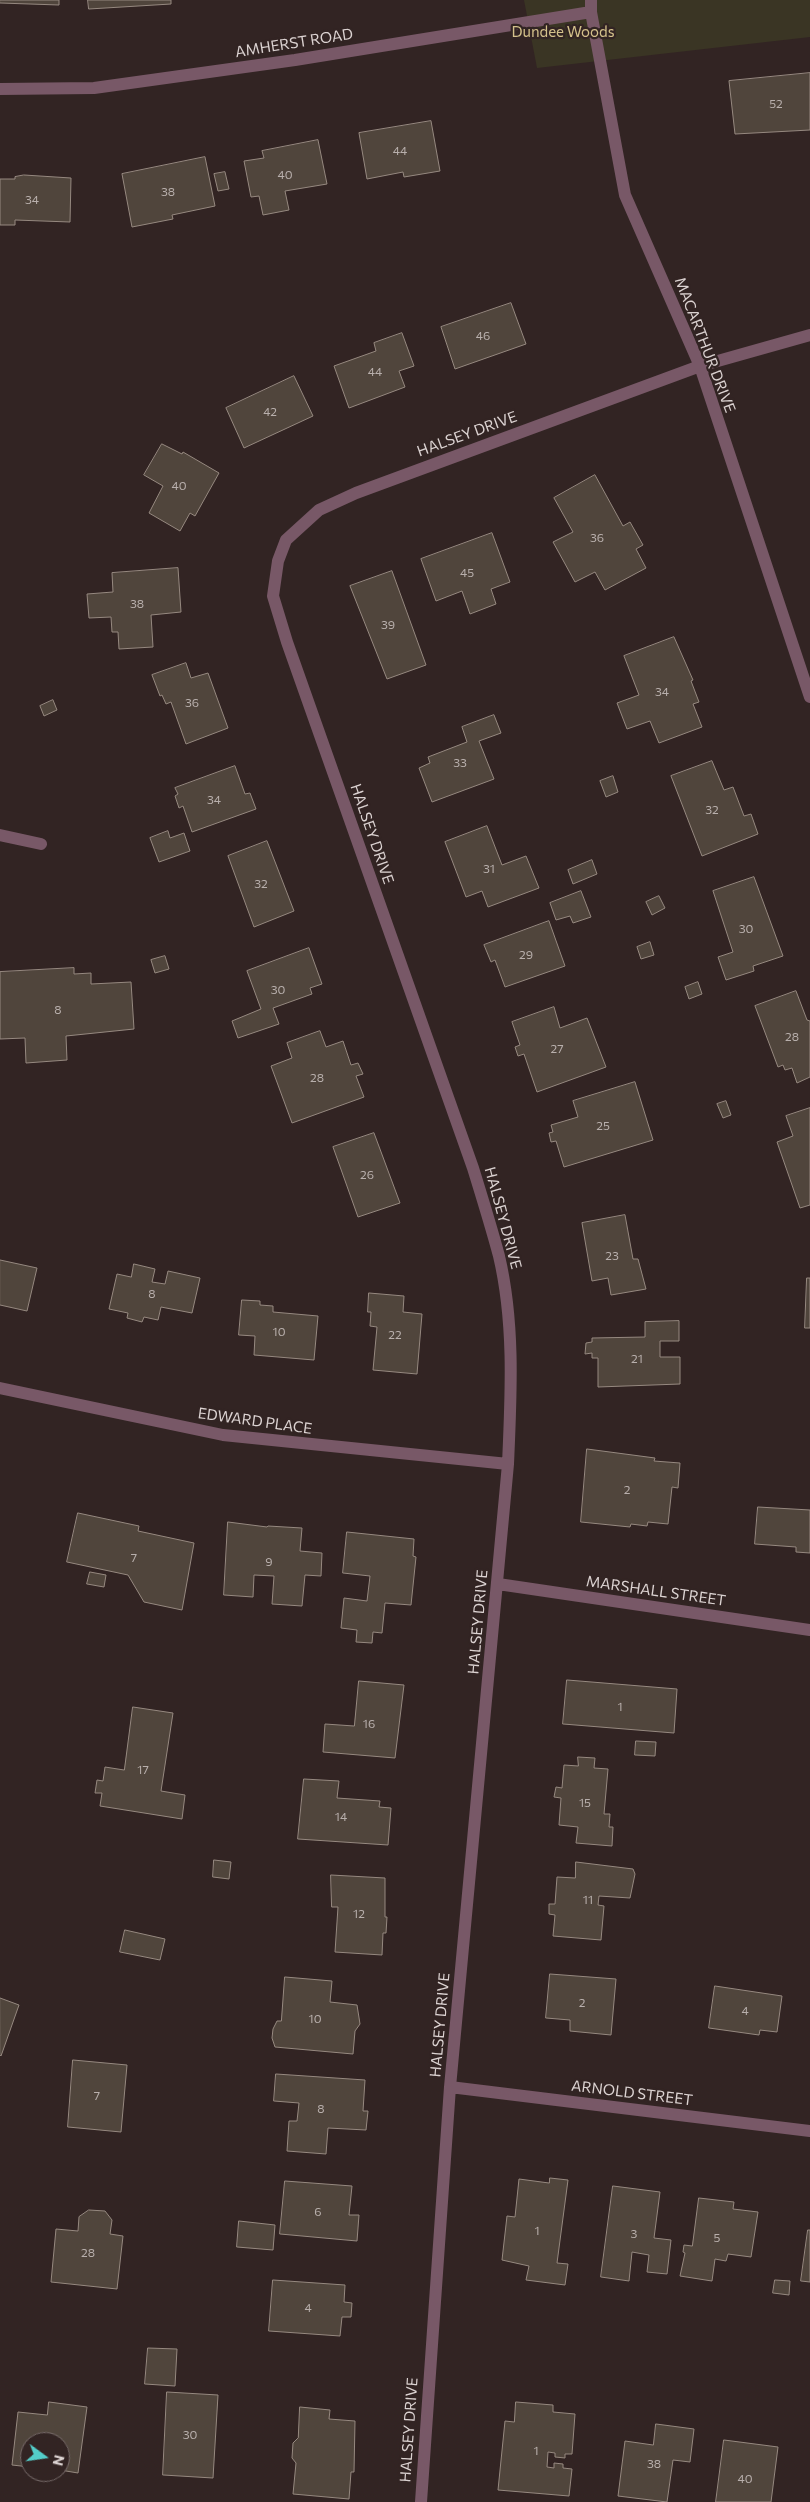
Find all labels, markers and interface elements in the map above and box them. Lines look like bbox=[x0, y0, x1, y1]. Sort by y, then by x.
park label: Dundee Woods bbox=[511, 23, 615, 41]
street label: AMHERST ROAD bbox=[234, 25, 354, 61]
house number: 52 bbox=[769, 97, 783, 111]
house number: 44 bbox=[393, 144, 407, 158]
house number: 40 bbox=[277, 168, 293, 182]
house number: 38 bbox=[161, 185, 175, 199]
house number: 34 bbox=[25, 193, 39, 207]
street label: MACARTHUR DRIVE bbox=[671, 275, 739, 415]
house number: 46 bbox=[476, 329, 490, 343]
house number: 44 bbox=[368, 365, 382, 379]
house number: 42 bbox=[263, 405, 277, 419]
street label: HALSEY DRIVE bbox=[415, 408, 519, 460]
house number: 40 bbox=[171, 479, 187, 493]
house number: 36 bbox=[590, 531, 604, 545]
house number: 45 bbox=[460, 566, 474, 580]
house number: 38 bbox=[130, 597, 144, 611]
house number: 39 bbox=[381, 618, 395, 632]
house number: 34 bbox=[655, 685, 669, 699]
house number: 36 bbox=[185, 696, 199, 710]
house number: 33 bbox=[453, 756, 467, 770]
street label: HALSEY DRIVE bbox=[346, 781, 398, 887]
house number: 34 bbox=[207, 793, 221, 807]
house number: 32 bbox=[705, 803, 719, 817]
house number: 31 bbox=[483, 862, 495, 876]
house number: 32 bbox=[254, 877, 268, 891]
house number: 30 bbox=[739, 922, 753, 936]
house number: 29 bbox=[519, 948, 533, 962]
house number: 30 bbox=[271, 983, 285, 997]
house number: 8 bbox=[54, 1003, 62, 1017]
house number: 28 bbox=[785, 1030, 799, 1044]
house number: 27 bbox=[551, 1042, 563, 1056]
house number: 28 bbox=[310, 1071, 324, 1085]
house number: 25 bbox=[596, 1119, 610, 1133]
street label: HALSEY DRIVE bbox=[481, 1165, 525, 1271]
house number: 26 bbox=[360, 1168, 374, 1182]
house number: 23 bbox=[605, 1249, 619, 1263]
house number: 8 bbox=[148, 1287, 156, 1301]
house number: 10 bbox=[273, 1325, 285, 1339]
house number: 22 bbox=[388, 1328, 402, 1342]
house number: 21 bbox=[631, 1352, 643, 1366]
street label: EDWARD PLACE bbox=[197, 1404, 313, 1438]
house number: 2 bbox=[624, 1483, 630, 1497]
house number: 7 bbox=[131, 1551, 137, 1565]
house number: 9 bbox=[265, 1555, 273, 1569]
street label: HALSEY DRIVE bbox=[464, 1569, 492, 1675]
street label: MARSHALL STREET bbox=[585, 1572, 727, 1610]
house number: 1 bbox=[617, 1700, 623, 1714]
house number: 16 bbox=[363, 1717, 375, 1731]
house number: 17 bbox=[137, 1763, 149, 1777]
house number: 15 bbox=[579, 1796, 591, 1810]
house number: 14 bbox=[335, 1810, 347, 1824]
house number: 11 bbox=[583, 1893, 593, 1907]
house number: 12 bbox=[353, 1907, 365, 1921]
street label: HALSEY DRIVE bbox=[426, 1972, 454, 2078]
house number: 2 bbox=[579, 1996, 585, 2010]
house number: 4 bbox=[741, 2004, 749, 2018]
house number: 10 bbox=[309, 2012, 321, 2026]
street label: ARNOLD STREET bbox=[570, 2077, 694, 2109]
house number: 7 bbox=[94, 2089, 100, 2103]
house number: 8 bbox=[317, 2102, 325, 2116]
house number: 6 bbox=[314, 2205, 322, 2219]
house number: 1 bbox=[534, 2224, 540, 2238]
house number: 3 bbox=[631, 2227, 637, 2241]
house number: 5 bbox=[714, 2231, 720, 2245]
house number: 28 bbox=[81, 2246, 95, 2260]
house number: 4 bbox=[304, 2301, 312, 2315]
street label: HALSEY DRIVE bbox=[396, 2377, 422, 2483]
house number: 30 bbox=[183, 2428, 197, 2442]
north arrow bbox=[20, 2432, 70, 2482]
house number: 1 bbox=[533, 2444, 539, 2458]
text: N bbox=[50, 2453, 69, 2468]
house number: 38 bbox=[647, 2457, 661, 2471]
house number: 40 bbox=[737, 2472, 753, 2486]

